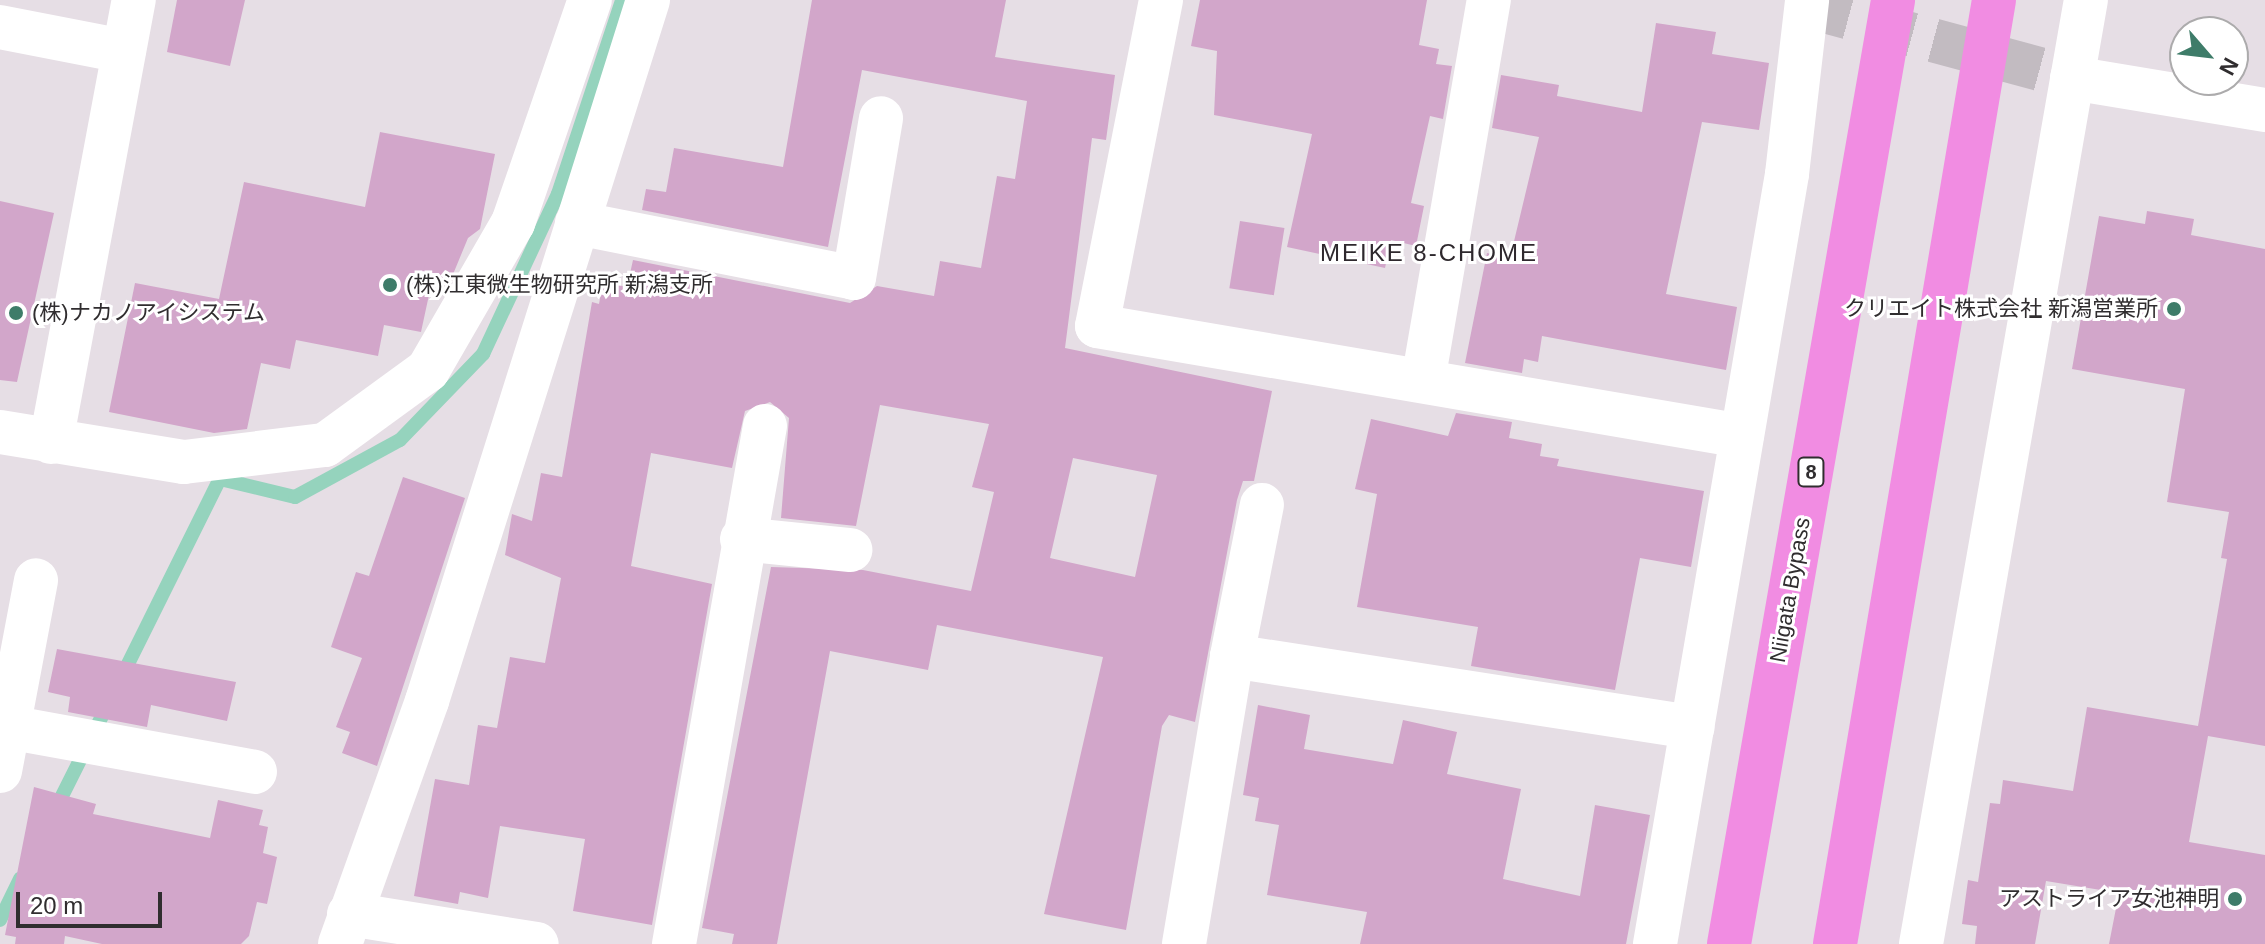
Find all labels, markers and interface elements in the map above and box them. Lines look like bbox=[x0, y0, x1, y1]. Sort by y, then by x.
north arrow bbox=[2169, 16, 2249, 96]
text: N bbox=[2214, 54, 2244, 79]
district label: MEIKE 8-CHOME bbox=[1320, 239, 1538, 267]
place label: (株)江東微生物研究所 新潟支所 bbox=[406, 272, 713, 298]
marker: (株)江東微生物研究所 新潟支所 bbox=[381, 276, 399, 294]
place label: クリエイト株式会社 新潟営業所 bbox=[1844, 296, 2158, 322]
place label: (株)ナカノアイシステム bbox=[32, 300, 267, 326]
marker: クリエイト株式会社 新潟営業所 bbox=[2165, 300, 2183, 318]
marker: (株)ナカノアイシステム bbox=[7, 304, 25, 322]
road number: 8 bbox=[1797, 456, 1825, 488]
street label: Niigata Bypass bbox=[1764, 515, 1816, 665]
scale bar bbox=[20, 876, 166, 926]
place label: アストライア女池神明 bbox=[1999, 886, 2219, 912]
marker: アストライア女池神明 bbox=[2226, 890, 2244, 908]
text: 20 m bbox=[30, 892, 83, 919]

